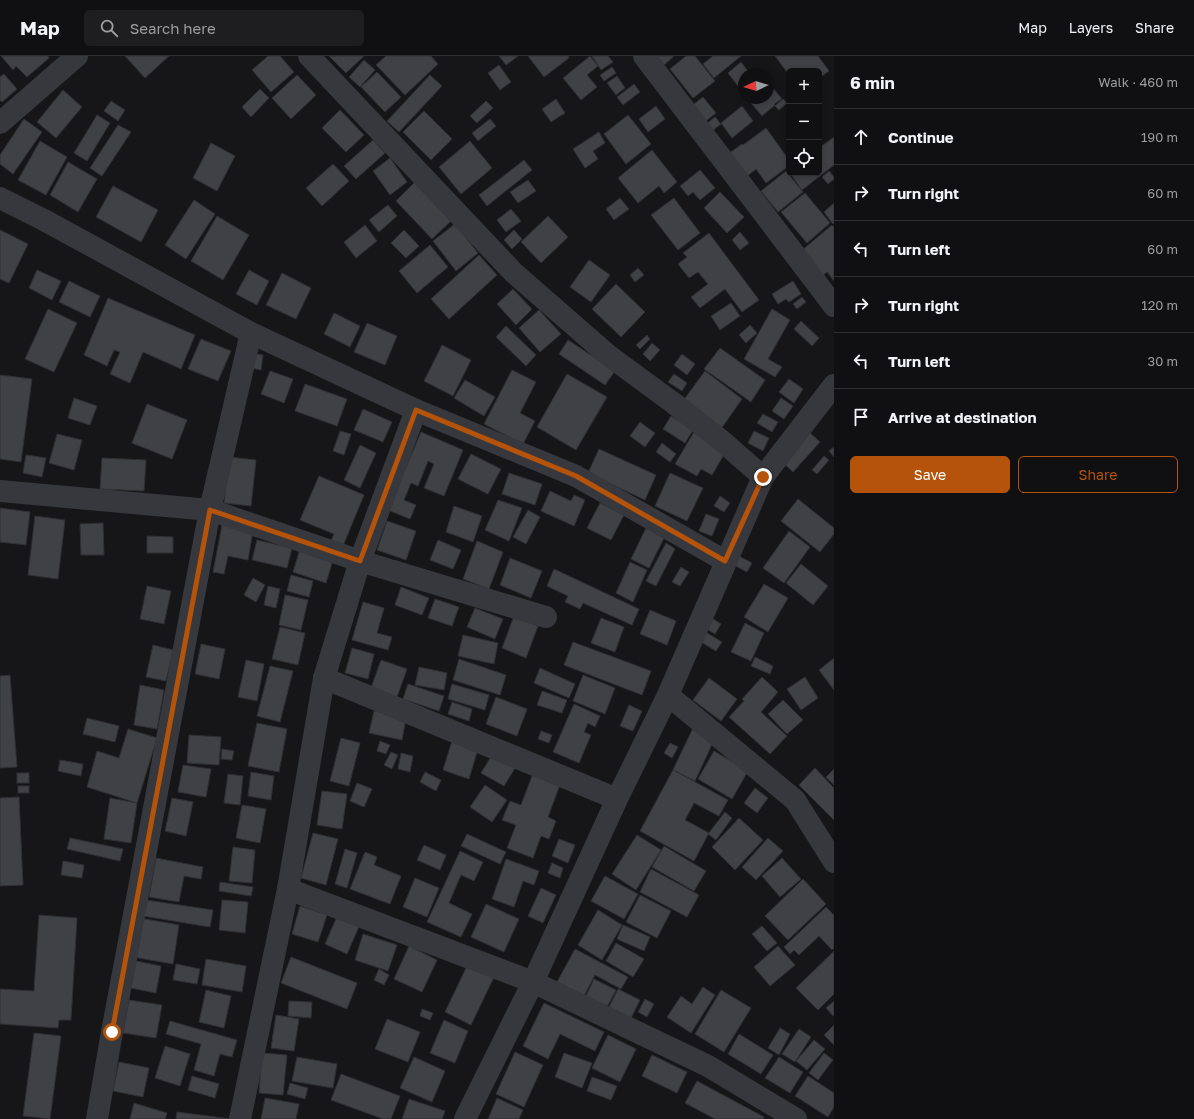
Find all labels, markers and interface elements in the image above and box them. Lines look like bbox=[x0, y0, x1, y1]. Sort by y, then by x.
search box bbox=[84, 10, 364, 46]
text: Map bbox=[20, 16, 60, 39]
icon: search bbox=[98, 17, 120, 39]
text: Search here bbox=[130, 19, 216, 37]
text: Map bbox=[1018, 19, 1047, 36]
text: Layers bbox=[1069, 19, 1113, 36]
text: Share bbox=[1135, 19, 1174, 36]
north arrow bbox=[738, 68, 774, 104]
map controls bbox=[786, 68, 822, 176]
button: + bbox=[786, 68, 822, 104]
text: 6 min bbox=[850, 72, 895, 93]
text: Walk · 460 m bbox=[1098, 74, 1178, 90]
button: − bbox=[786, 104, 822, 140]
icon: ahead bbox=[850, 126, 872, 148]
text: Continue bbox=[888, 128, 954, 146]
text: 190 m bbox=[1141, 129, 1178, 145]
button: locate bbox=[786, 140, 822, 176]
icon: right bbox=[850, 182, 872, 204]
text: Turn right bbox=[888, 184, 959, 202]
text: 60 m bbox=[1147, 185, 1178, 201]
icon: left bbox=[850, 238, 872, 260]
text: Turn left bbox=[888, 240, 950, 258]
text: 60 m bbox=[1147, 241, 1178, 257]
icon: right bbox=[850, 294, 872, 316]
text: Turn right bbox=[888, 296, 959, 314]
text: 120 m bbox=[1141, 297, 1178, 313]
icon: left bbox=[850, 350, 872, 372]
text: Turn left bbox=[888, 352, 950, 370]
text: 30 m bbox=[1148, 353, 1178, 369]
icon: arrive bbox=[850, 406, 872, 428]
text: Arrive at destination bbox=[888, 408, 1037, 426]
button: Save bbox=[850, 456, 1010, 493]
button: Share bbox=[1018, 456, 1178, 493]
route end bbox=[754, 468, 772, 486]
route start bbox=[103, 1023, 121, 1041]

